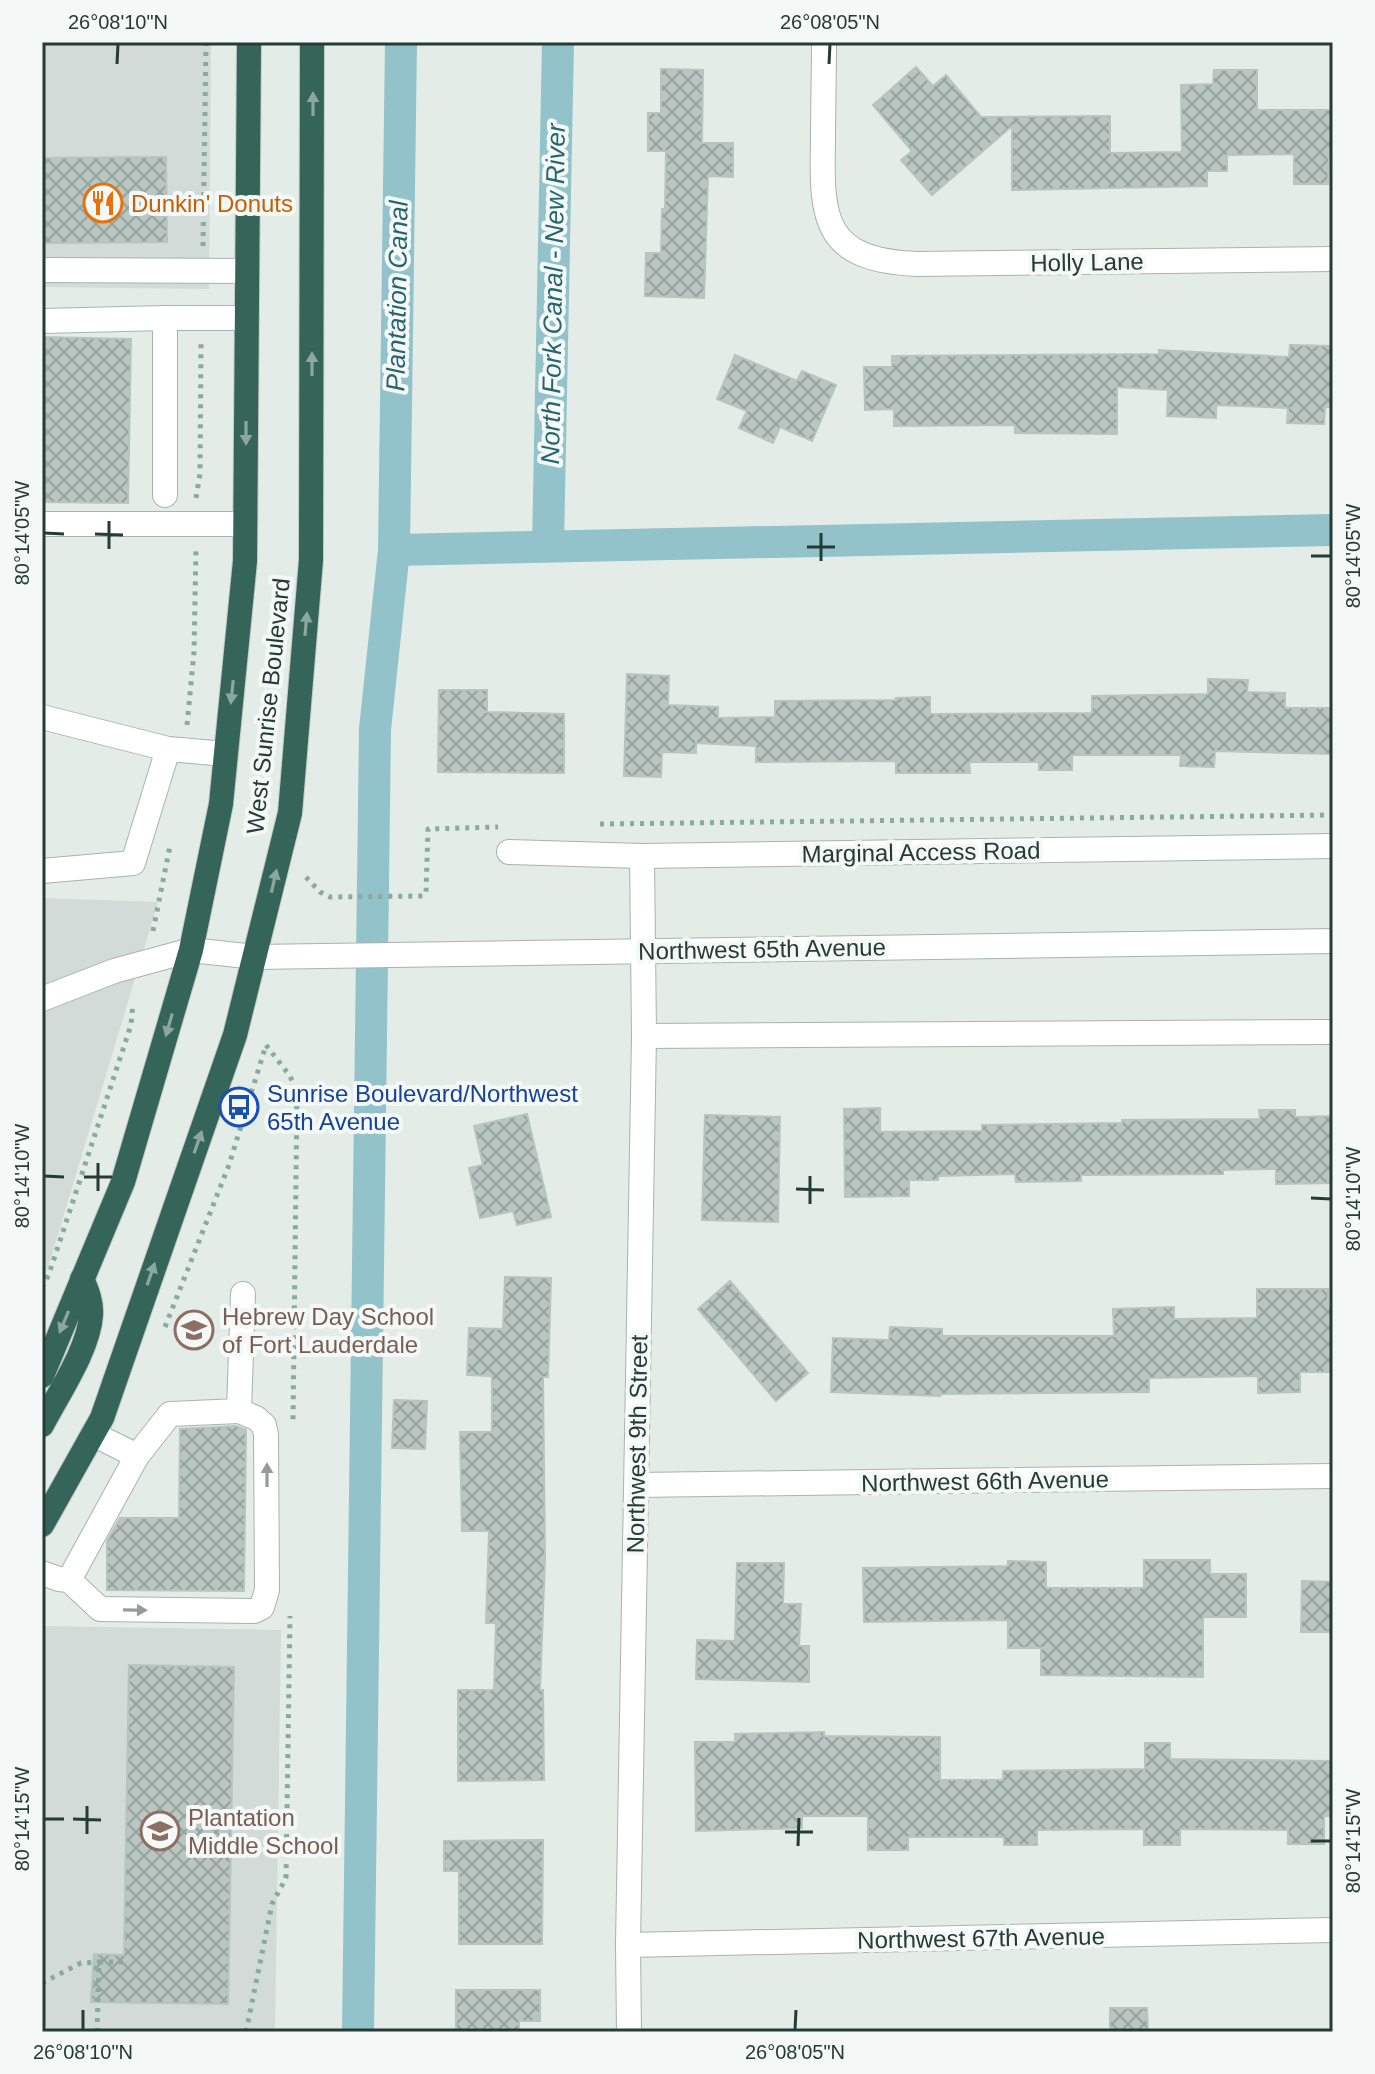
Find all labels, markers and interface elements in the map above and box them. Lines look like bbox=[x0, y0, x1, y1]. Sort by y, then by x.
text: 26°08'10"N bbox=[68, 11, 168, 33]
text: 26°08'05"N bbox=[780, 11, 880, 33]
one-way arrow bbox=[307, 91, 319, 116]
water label: North Fork Canal - New River bbox=[535, 122, 571, 465]
restaurant icon: Dunkin' Donuts bbox=[82, 182, 124, 224]
place label: Dunkin' Donuts bbox=[131, 190, 293, 217]
water label: Plantation Canal bbox=[380, 199, 414, 392]
street label: Holly Lane bbox=[1030, 248, 1144, 276]
one-way arrow bbox=[306, 351, 318, 376]
one-way arrow bbox=[240, 421, 252, 446]
text: 80°14'05"W bbox=[11, 481, 33, 585]
text: 80°14'05"W bbox=[1342, 504, 1364, 608]
street label: West Sunrise Boulevard bbox=[241, 577, 295, 835]
one-way arrow bbox=[300, 611, 313, 636]
one-way arrow bbox=[225, 680, 238, 705]
street label: Marginal Access Road bbox=[801, 836, 1041, 868]
one-way arrow bbox=[268, 869, 281, 894]
street label: Northwest 65th Avenue bbox=[638, 933, 886, 965]
one-way arrow bbox=[162, 1013, 175, 1037]
place label: Sunrise Boulevard/Northwest 65th Avenue bbox=[267, 1080, 578, 1135]
bus stop icon: Sunrise Boulevard/Northwest 65th Avenue bbox=[218, 1086, 260, 1128]
text: 80°14'10"W bbox=[11, 1124, 33, 1228]
one-way arrow bbox=[192, 1130, 204, 1154]
text: 80°14'10"W bbox=[1342, 1147, 1364, 1251]
one-way arrow bbox=[146, 1262, 158, 1286]
place label: Hebrew Day School of Fort Lauderdale bbox=[222, 1303, 434, 1358]
school or university icon: Hebrew Day School of Fort Lauderdale bbox=[173, 1309, 215, 1351]
one-way arrow bbox=[58, 1310, 71, 1334]
street label: Northwest 9th Street bbox=[622, 1334, 652, 1554]
one-way arrow bbox=[260, 1462, 273, 1487]
street label: Northwest 66th Avenue bbox=[861, 1465, 1109, 1497]
one-way arrow bbox=[123, 1604, 148, 1616]
text: 80°14'15"W bbox=[11, 1767, 33, 1871]
text: 80°14'15"W bbox=[1342, 1789, 1364, 1893]
place label: Plantation Middle School bbox=[188, 1804, 339, 1859]
school or university icon: Plantation Middle School bbox=[139, 1810, 181, 1852]
street label: Northwest 67th Avenue bbox=[857, 1922, 1105, 1954]
text: 26°08'10"N bbox=[33, 2041, 133, 2063]
text: 26°08'05"N bbox=[745, 2041, 845, 2063]

